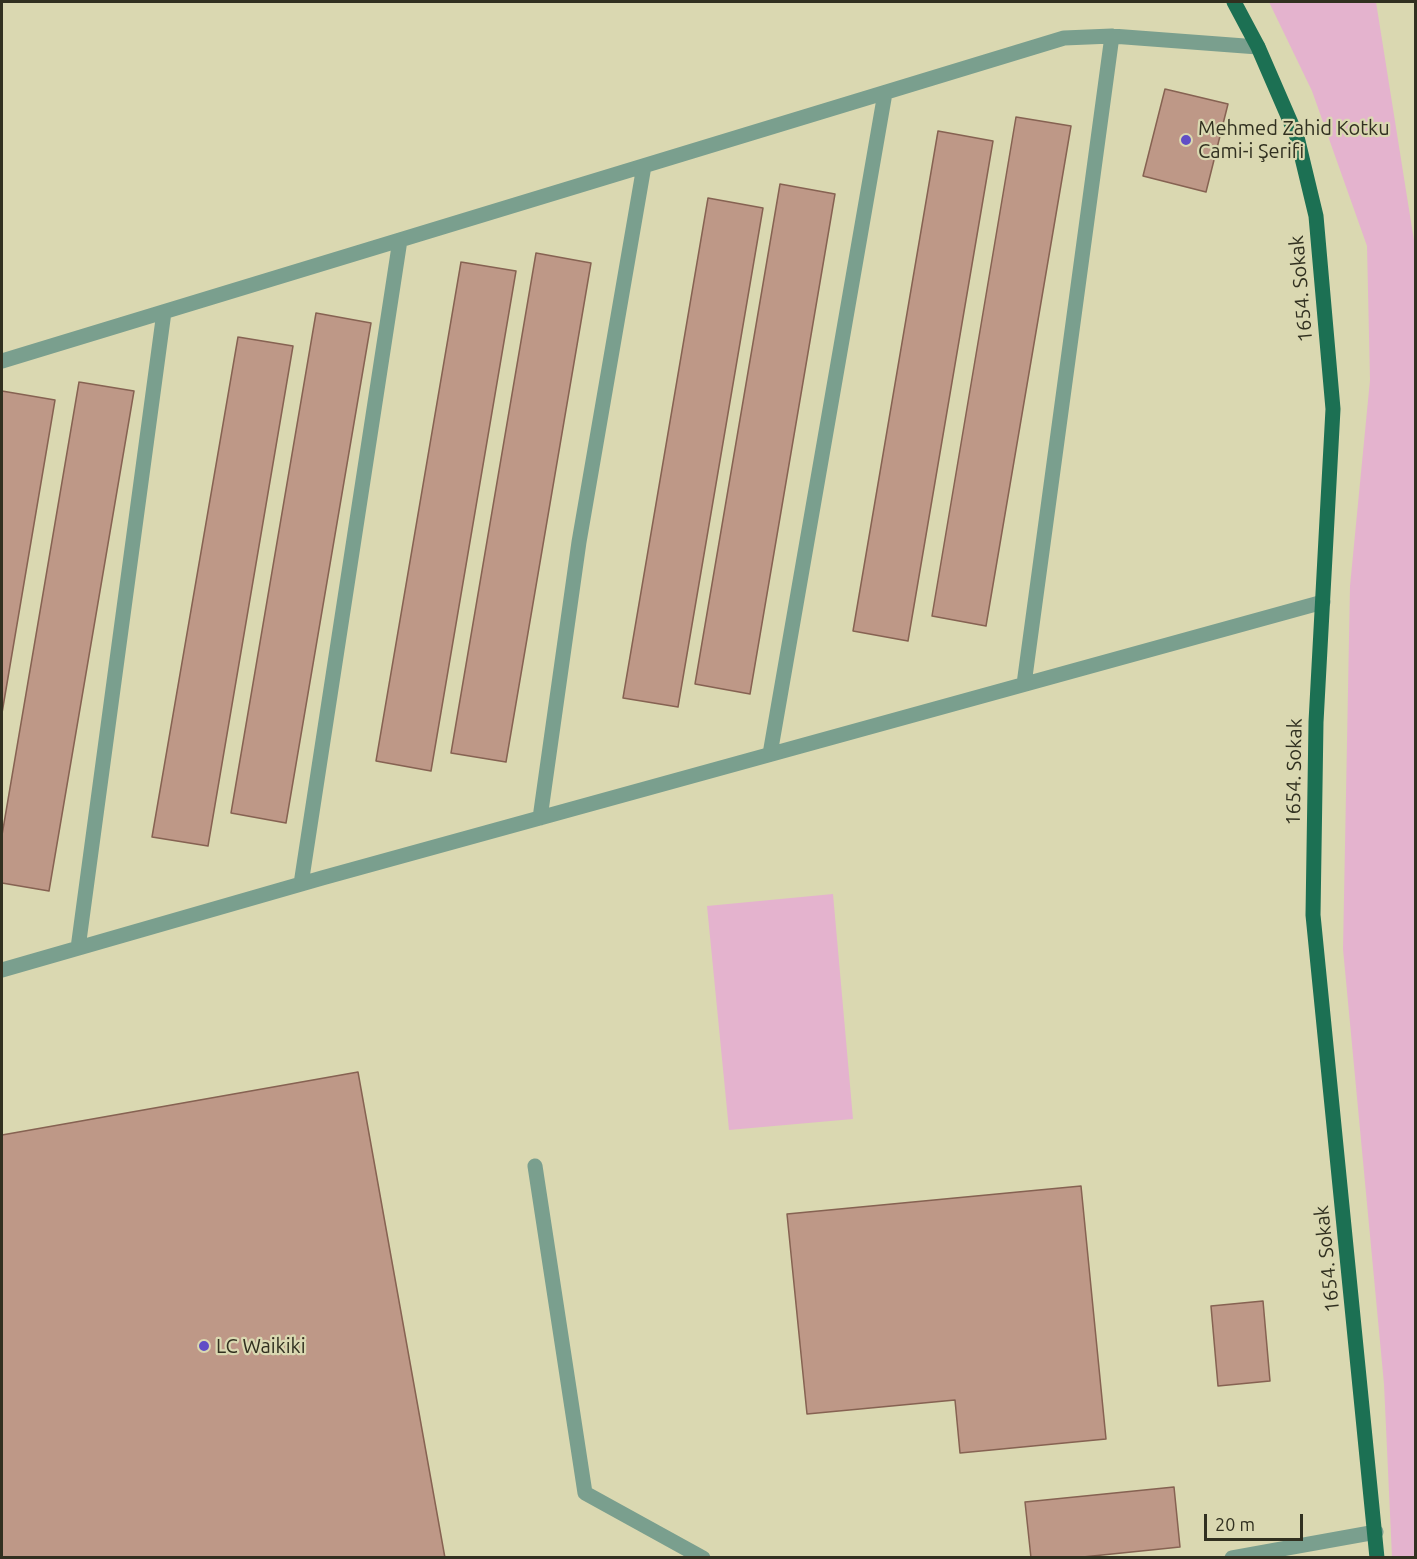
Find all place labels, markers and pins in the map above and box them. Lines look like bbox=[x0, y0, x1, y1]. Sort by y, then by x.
place label: Mehmed Zahid Kotku Cami-i Şerifi bbox=[1198, 116, 1390, 163]
marker: Mehmed Zahid Kotku Cami-i Şerifi bbox=[1179, 133, 1193, 147]
place label: LC Waikiki bbox=[216, 1334, 306, 1358]
marker: LC Waikiki bbox=[197, 1339, 211, 1353]

